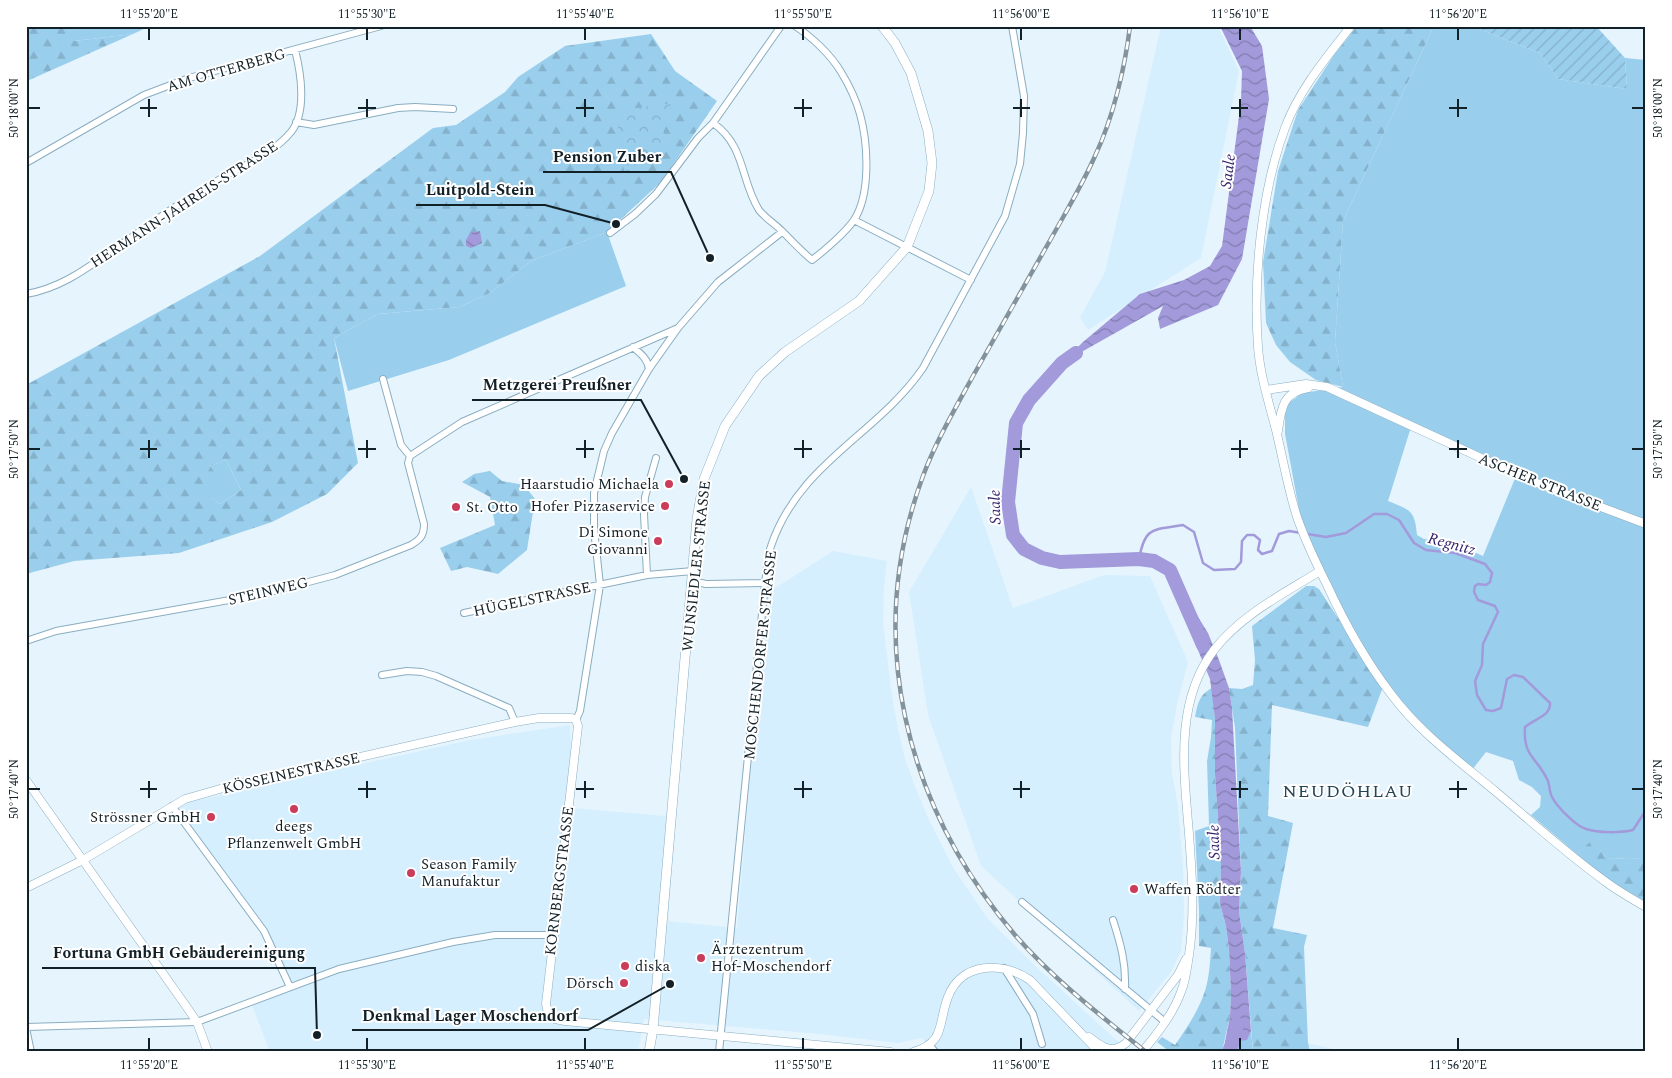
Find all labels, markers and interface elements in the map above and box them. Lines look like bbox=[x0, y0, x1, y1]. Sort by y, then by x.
text: 11°55'20"E bbox=[120, 5, 178, 24]
text: 11°55'30"E bbox=[338, 5, 396, 24]
text: 11°55'40"E bbox=[556, 5, 614, 24]
text: 11°55'50"E bbox=[774, 5, 832, 24]
text: 11°56'00"E bbox=[992, 5, 1050, 24]
text: 11°56'10"E bbox=[1211, 5, 1269, 24]
text: 11°56'20"E bbox=[1429, 5, 1487, 24]
street label: AM OTTERBERG bbox=[164, 43, 288, 98]
text: 50°18'00"N bbox=[5, 78, 24, 138]
text: 50°18'00"N bbox=[1649, 78, 1668, 138]
street label: HERMANN-JAHREIS-STRASSE bbox=[86, 135, 283, 274]
callout: Pension Zuber bbox=[543, 141, 671, 172]
text: Pension Zuber bbox=[553, 145, 661, 169]
water label: Saale bbox=[1214, 152, 1242, 190]
callout: Luitpold-Stein bbox=[416, 174, 545, 205]
text: Luitpold-Stein bbox=[426, 178, 534, 202]
callout: Metzgerei Preußner bbox=[472, 369, 641, 400]
text: Metzgerei Preußner bbox=[483, 373, 632, 397]
text: 50°17'50"N bbox=[5, 419, 24, 479]
text: 50°17'50"N bbox=[1649, 419, 1668, 479]
street label: ASCHER STRASSE bbox=[1475, 447, 1605, 518]
place label: Haarstudio Michaela bbox=[520, 473, 660, 496]
marker: Haarstudio Michaela bbox=[663, 478, 675, 490]
street label: WUNSIEDLER STRASSE bbox=[676, 479, 717, 653]
water label: Saale bbox=[982, 489, 1008, 525]
place label: Hofer Pizzaservice bbox=[531, 495, 655, 518]
place label: St. Otto bbox=[466, 496, 518, 519]
marker: Hofer Pizzaservice bbox=[659, 500, 671, 512]
marker: St. Otto bbox=[450, 501, 462, 513]
place label: Di Simone Giovanni bbox=[578, 521, 648, 561]
water label: Regnitz bbox=[1425, 526, 1478, 562]
marker: Di Simone Giovanni bbox=[652, 535, 664, 547]
street label: MOSCHENDORFER STRASSE bbox=[738, 549, 783, 761]
street label: STEINWEG bbox=[226, 571, 310, 612]
street label: HÜGELSTRASSE bbox=[471, 576, 593, 623]
street label: KÖSSEINESTRASSE bbox=[220, 746, 362, 800]
text: 50°17'40"N bbox=[5, 759, 24, 819]
text: 50°17'40"N bbox=[1649, 759, 1668, 819]
district label: NEUDÖHLAU bbox=[1282, 778, 1414, 805]
marker: deegs Pflanzenwelt GmbH bbox=[288, 803, 300, 815]
street label: KORNBERGSTRASSE bbox=[539, 805, 580, 957]
place label: Strössner GmbH bbox=[90, 806, 201, 829]
marker: Strössner GmbH bbox=[205, 811, 217, 823]
place label: deegs Pflanzenwelt GmbH bbox=[227, 815, 361, 855]
water label: Saale bbox=[1201, 824, 1227, 860]
place label: Season Family Manufaktur bbox=[421, 853, 517, 893]
marker: Season Family Manufaktur bbox=[405, 867, 417, 879]
place label: Waffen Rödter bbox=[1144, 878, 1241, 901]
marker: Waffen Rödter bbox=[1128, 883, 1140, 895]
callout: Fortuna GmbH Gebäudereinigung bbox=[42, 937, 315, 968]
place label: Ärztezentrum Hof-Moschendorf bbox=[711, 938, 832, 978]
text: Fortuna GmbH Gebäudereinigung bbox=[53, 941, 305, 965]
marker: Ärztezentrum Hof-Moschendorf bbox=[695, 952, 707, 964]
place label: diska bbox=[635, 955, 671, 978]
marker: diska bbox=[619, 960, 631, 972]
place label: Dörsch bbox=[566, 972, 614, 995]
marker: Dörsch bbox=[618, 977, 630, 989]
callout: Denkmal Lager Moschendorf bbox=[352, 999, 588, 1030]
text: Denkmal Lager Moschendorf bbox=[362, 1004, 579, 1028]
text: 11°55'20"E bbox=[120, 1056, 178, 1075]
text: 11°55'30"E bbox=[338, 1056, 396, 1075]
text: 11°55'40"E bbox=[556, 1056, 614, 1075]
text: 11°55'50"E bbox=[774, 1056, 832, 1075]
text: 11°56'00"E bbox=[992, 1056, 1050, 1075]
text: 11°56'10"E bbox=[1211, 1056, 1269, 1075]
text: 11°56'20"E bbox=[1429, 1056, 1487, 1075]

